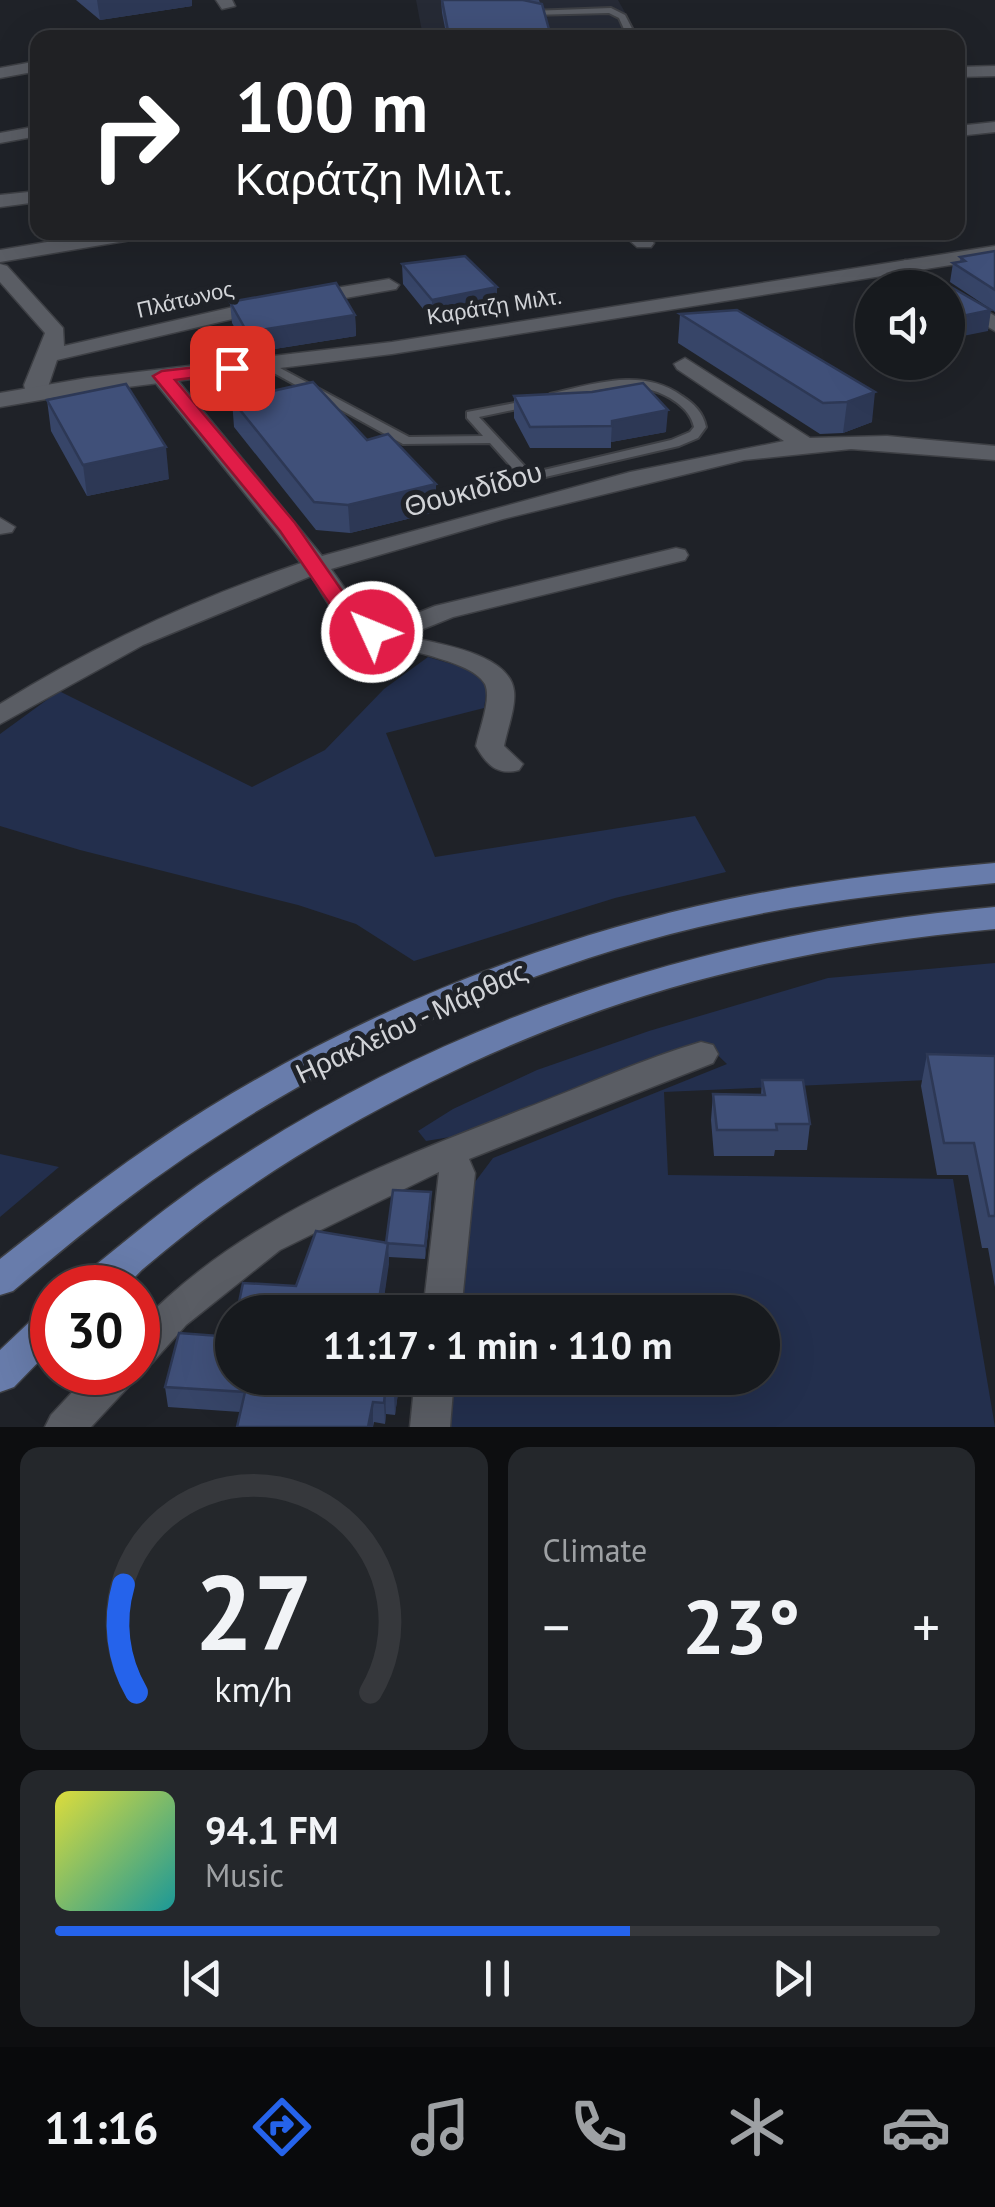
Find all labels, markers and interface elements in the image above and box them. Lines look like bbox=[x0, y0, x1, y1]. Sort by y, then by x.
text: 100 m bbox=[235, 61, 428, 151]
icon: right bbox=[70, 70, 200, 200]
text: Καράτζη Μιλτ. bbox=[235, 149, 513, 207]
map controls bbox=[855, 270, 965, 380]
button: sound bbox=[855, 270, 965, 380]
street label: Πλάτωνος bbox=[134, 274, 236, 324]
street label: Καράτζη Μιλτ. bbox=[425, 282, 563, 330]
pin bbox=[190, 326, 275, 411]
icon: arrive bbox=[205, 341, 260, 396]
street label: Θουκιδίδου bbox=[400, 452, 546, 525]
position arrow bbox=[320, 580, 424, 684]
street label: Ηρακλείου - Μάρθας bbox=[289, 952, 532, 1091]
speed limit sign: 30 bbox=[30, 1265, 160, 1395]
text: 11:17 · 1 min · 110 m bbox=[323, 1320, 672, 1369]
text: Climate bbox=[543, 1529, 647, 1571]
text: 27 bbox=[195, 1544, 313, 1679]
text: 23° bbox=[682, 1578, 800, 1675]
text: − bbox=[543, 1591, 570, 1662]
text: + bbox=[912, 1591, 940, 1662]
text: km/h bbox=[215, 1666, 293, 1712]
text: 94.1 FM bbox=[205, 1805, 338, 1854]
text: Music bbox=[205, 1854, 284, 1896]
icon: previous bbox=[175, 1951, 230, 2006]
icon: pause bbox=[470, 1951, 525, 2006]
icon: next bbox=[765, 1951, 820, 2006]
icon: directions bbox=[247, 2092, 317, 2162]
icon: music bbox=[405, 2092, 475, 2162]
icon: phone bbox=[564, 2092, 634, 2162]
icon: climate bbox=[722, 2092, 792, 2162]
icon: car bbox=[881, 2092, 951, 2162]
text: 11:16 bbox=[44, 2098, 158, 2156]

